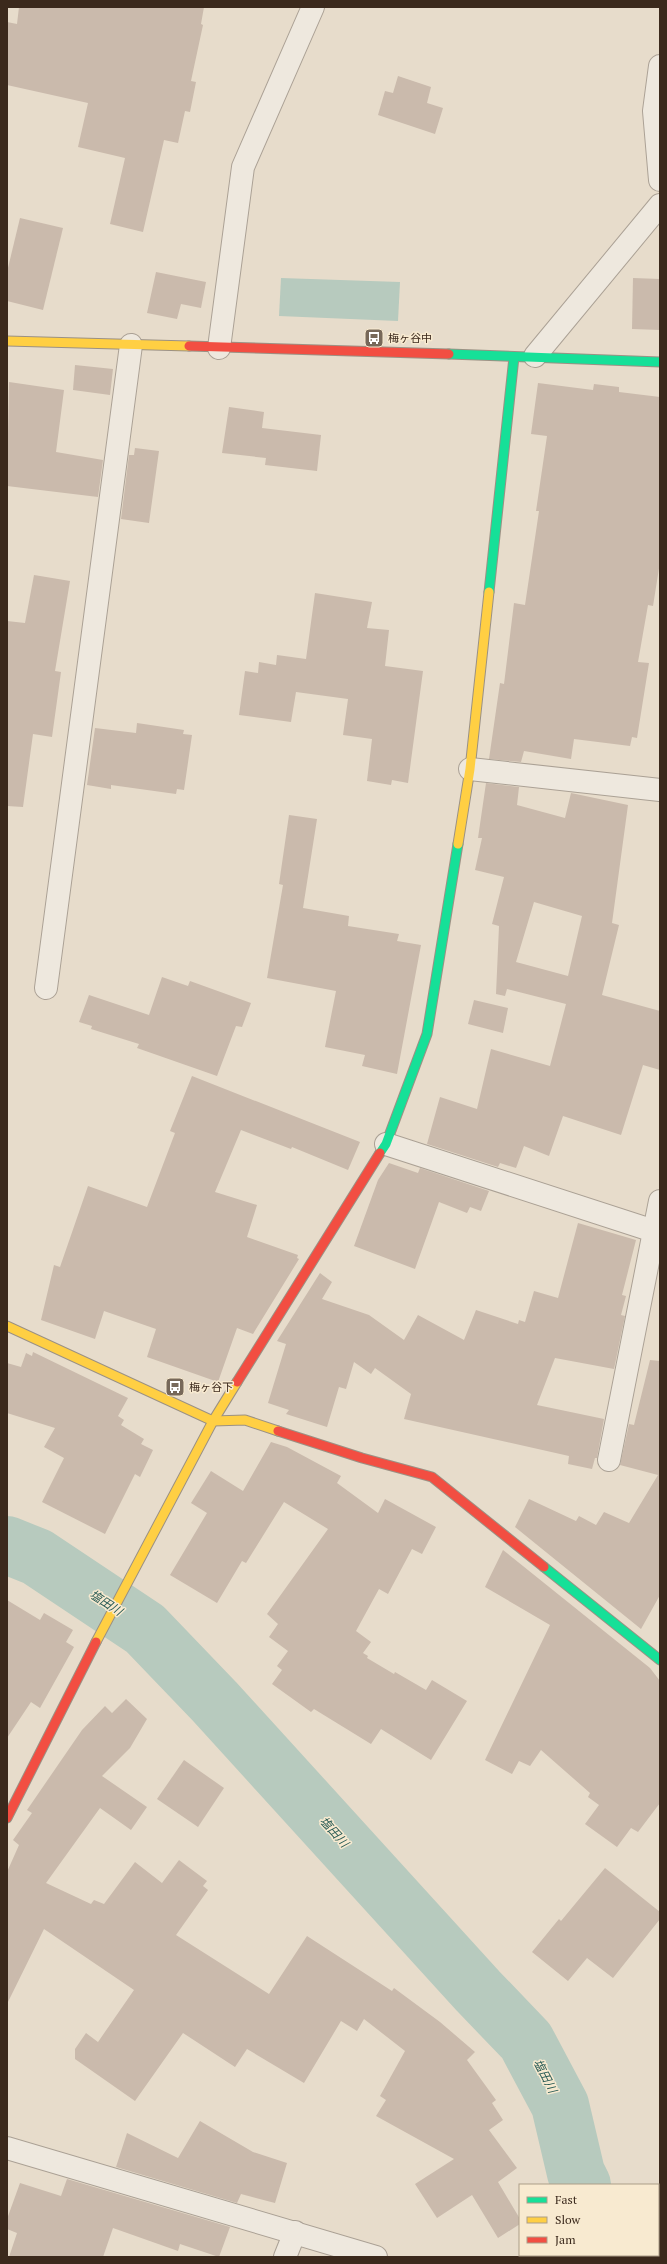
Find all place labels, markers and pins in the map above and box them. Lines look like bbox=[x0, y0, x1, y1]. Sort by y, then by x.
bus stop icon: 梅ヶ谷中 bbox=[363, 327, 385, 349]
place label: 梅ヶ谷中 bbox=[388, 331, 432, 345]
bus stop icon: 梅ヶ谷下 bbox=[164, 1376, 186, 1398]
place label: 梅ヶ谷下 bbox=[189, 1380, 233, 1394]

